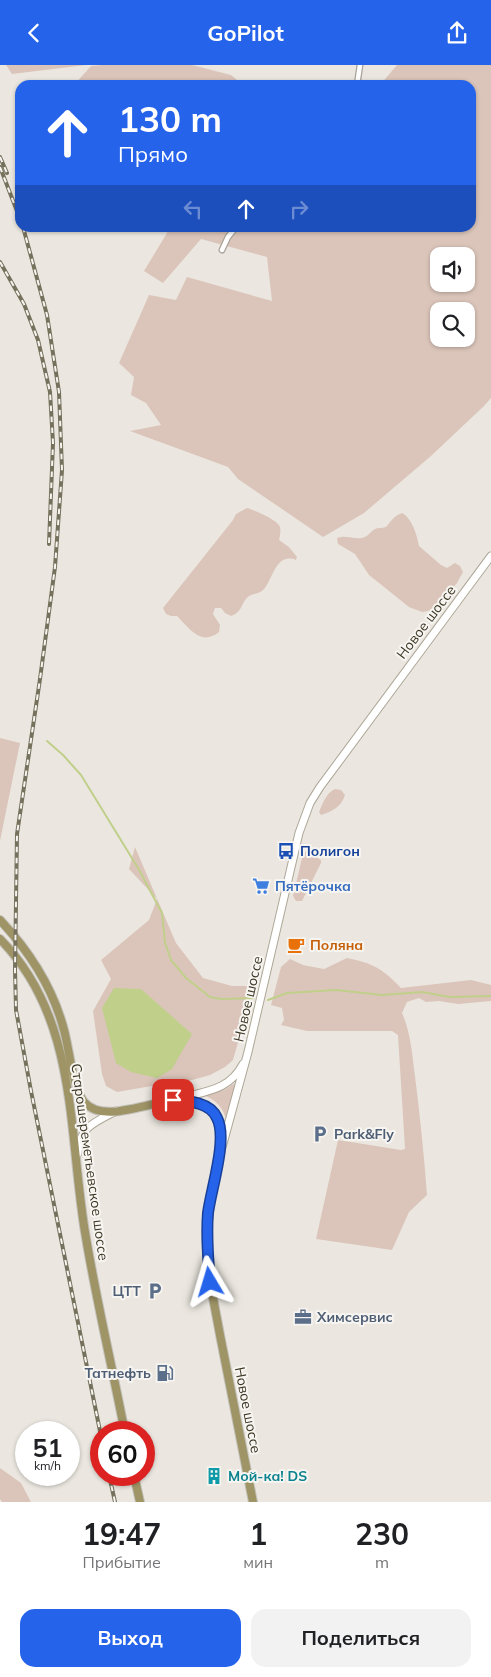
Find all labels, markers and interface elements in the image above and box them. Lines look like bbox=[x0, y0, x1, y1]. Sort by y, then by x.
icon: back bbox=[20, 19, 48, 47]
text: GoPilot bbox=[207, 19, 284, 47]
icon: share bbox=[443, 19, 471, 47]
text: 130 m bbox=[118, 97, 222, 141]
icon: ahead bbox=[35, 100, 100, 165]
text: Прямо bbox=[118, 140, 188, 168]
icon: left bbox=[179, 195, 207, 223]
icon: ahead bbox=[232, 195, 260, 223]
icon: right bbox=[285, 195, 313, 223]
map controls bbox=[430, 247, 475, 347]
button: sound bbox=[430, 247, 475, 292]
button: search bbox=[430, 302, 475, 347]
street label: Новое шоссе bbox=[392, 581, 460, 662]
bus stop icon: Полигон bbox=[276, 841, 296, 861]
place label: Полигон bbox=[300, 842, 360, 860]
supermarket icon: Пятёрочка bbox=[251, 876, 271, 896]
place label: Пятёрочка bbox=[275, 877, 351, 895]
cafe icon: Поляна bbox=[286, 935, 306, 955]
place label: Поляна bbox=[310, 936, 363, 954]
street label: Новое шоссе bbox=[229, 954, 267, 1044]
street label: Старошереметьевское шоссе bbox=[67, 1062, 113, 1262]
pin bbox=[152, 1079, 194, 1121]
icon: arrive bbox=[159, 1086, 187, 1114]
parking icon: Park&Fly bbox=[310, 1124, 330, 1144]
place label: Park&Fly bbox=[334, 1125, 394, 1143]
position arrow bbox=[183, 1255, 235, 1307]
parking icon: ЦТТ bbox=[145, 1281, 165, 1301]
place label: ЦТТ bbox=[112, 1282, 141, 1300]
office icon: Химсервис bbox=[293, 1307, 313, 1327]
place label: Химсервис bbox=[316, 1308, 393, 1326]
fuel station icon: Татнефть bbox=[155, 1363, 175, 1383]
place label: Татнефть bbox=[85, 1364, 151, 1382]
street label: Новое шоссе bbox=[231, 1365, 265, 1455]
speed limit sign: 60 bbox=[90, 1421, 155, 1486]
text: 51 bbox=[32, 1432, 63, 1463]
text: km/h bbox=[34, 1458, 61, 1473]
building icon: Мой-ка! DS bbox=[204, 1466, 224, 1486]
place label: Мой-ка! DS bbox=[228, 1467, 307, 1485]
text: 19:47 bbox=[82, 1515, 161, 1553]
text: 1 bbox=[249, 1515, 267, 1553]
text: 230 bbox=[355, 1515, 409, 1553]
text: Прибытие bbox=[82, 1552, 161, 1572]
text: мин bbox=[243, 1552, 273, 1572]
text: m bbox=[375, 1552, 389, 1572]
button: Выход bbox=[20, 1609, 241, 1667]
button: Поделиться bbox=[251, 1609, 471, 1667]

